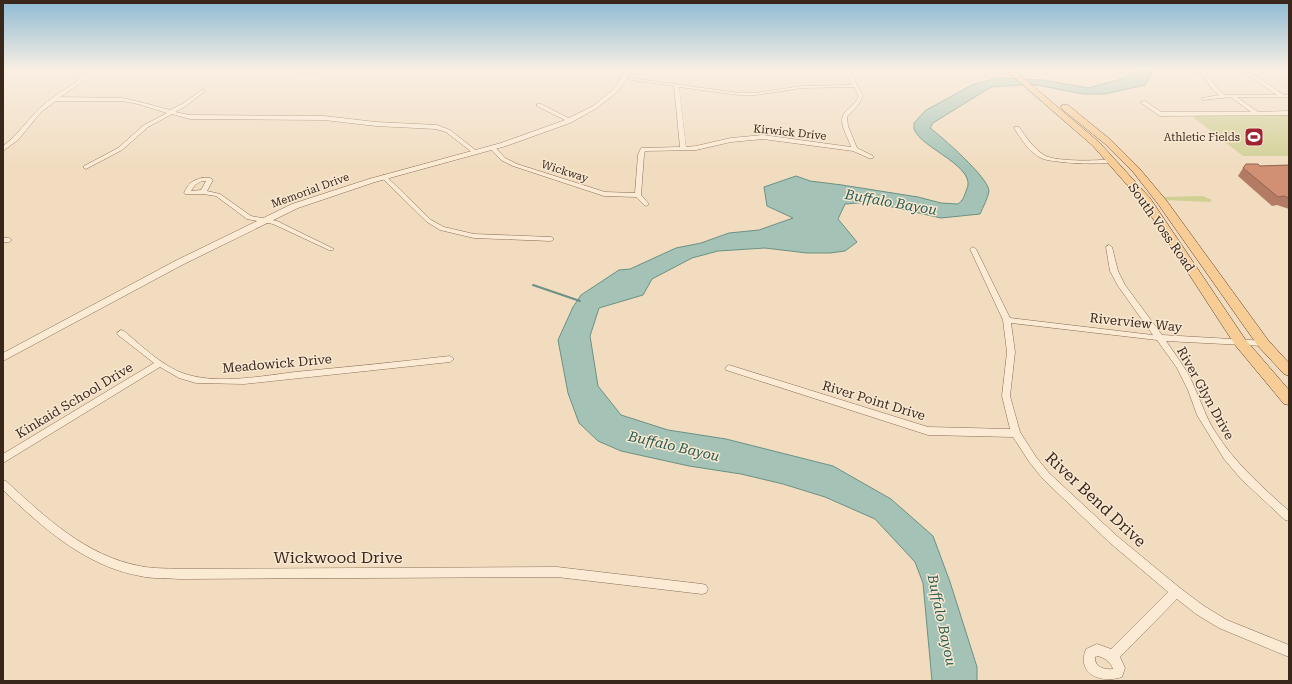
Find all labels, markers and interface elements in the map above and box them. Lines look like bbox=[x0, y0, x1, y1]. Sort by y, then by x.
street label: Kirwick Drive bbox=[753, 122, 827, 143]
sports icon: Athletic Fields bbox=[1243, 126, 1265, 148]
place label: Athletic Fields bbox=[1164, 131, 1240, 144]
street label: Wickway bbox=[540, 158, 591, 185]
street label: Memorial Drive bbox=[269, 170, 351, 211]
street label: South Voss Road bbox=[1125, 180, 1198, 275]
water label: Buffalo Bayou bbox=[843, 186, 939, 218]
street label: Riverview Way bbox=[1089, 310, 1183, 335]
street label: River Glyn Drive bbox=[1174, 344, 1237, 442]
street label: Meadowick Drive bbox=[222, 351, 332, 376]
street label: Kinkaid School Drive bbox=[13, 360, 135, 441]
street label: River Point Drive bbox=[821, 378, 927, 423]
water label: Buffalo Bayou bbox=[626, 428, 722, 464]
street label: River Bend Drive bbox=[1041, 448, 1150, 551]
street label: Wickwood Drive bbox=[274, 548, 403, 567]
water label: Buffalo Bayou bbox=[924, 572, 960, 668]

